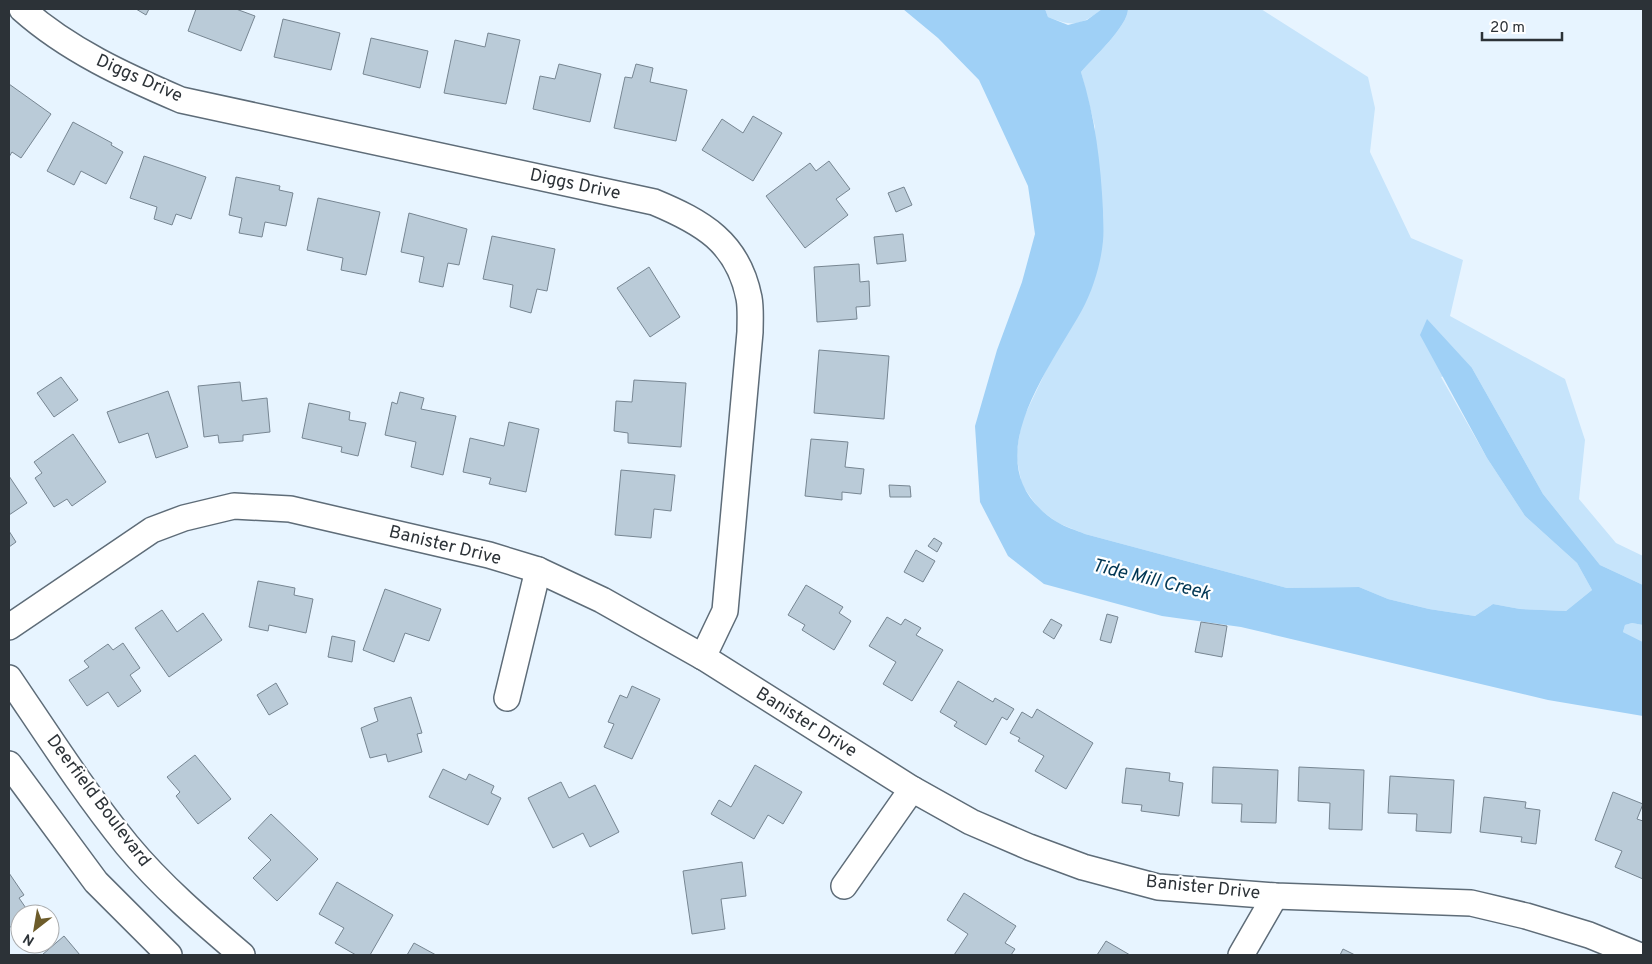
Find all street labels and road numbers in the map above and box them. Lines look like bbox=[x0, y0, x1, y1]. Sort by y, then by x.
street label: Diggs Drive bbox=[92, 50, 186, 108]
street label: Diggs Drive bbox=[527, 164, 623, 206]
street label: Banister Drive bbox=[386, 521, 504, 571]
street label: Banister Drive bbox=[751, 683, 861, 763]
street label: Deerfield Boulevard bbox=[41, 730, 155, 872]
street label: Banister Drive bbox=[1145, 871, 1261, 905]

